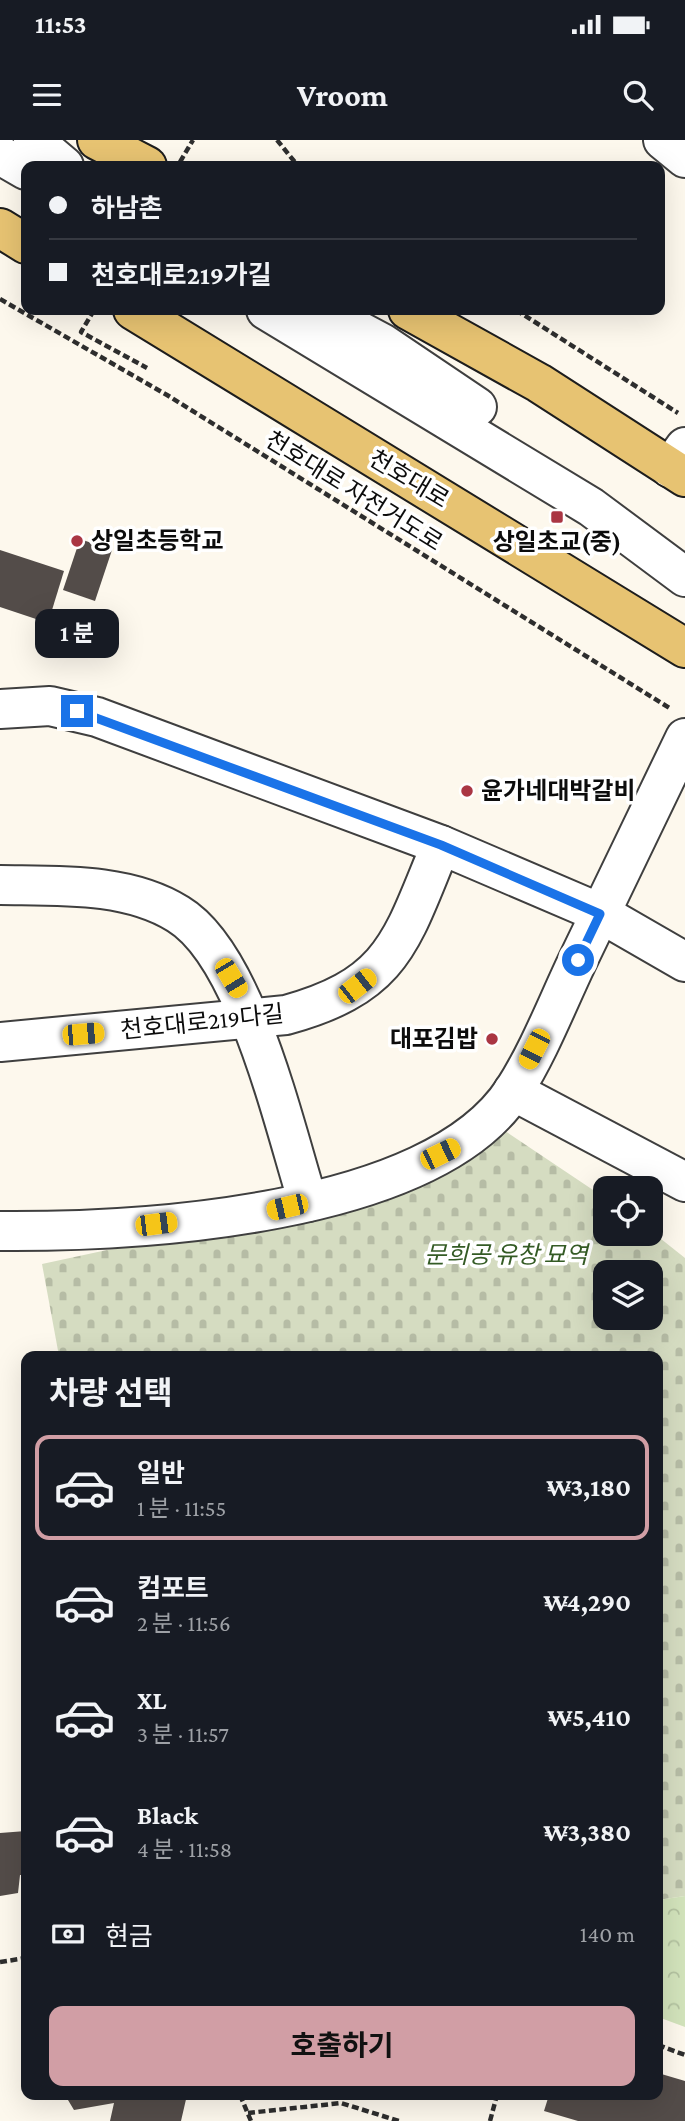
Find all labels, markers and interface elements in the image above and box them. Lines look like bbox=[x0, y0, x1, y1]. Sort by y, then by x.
text: 11:53 bbox=[35, 10, 87, 39]
icon: menu bbox=[28, 76, 66, 114]
icon: search bbox=[619, 76, 657, 114]
text: Vroom bbox=[297, 77, 388, 113]
text: 하남촌 bbox=[91, 194, 163, 223]
text: 천호대로219가길 bbox=[91, 261, 272, 290]
street label: 천호대로 자전거도로 bbox=[261, 425, 448, 556]
street label: 천호대로 bbox=[364, 444, 454, 513]
marker: 상일초교(중) bbox=[549, 509, 565, 525]
place label: 상일초등학교 bbox=[91, 527, 223, 554]
place label: 상일초교(중) bbox=[493, 528, 621, 556]
marker: 상일초등학교 bbox=[69, 533, 85, 549]
callout: 1 분 bbox=[35, 610, 119, 658]
text: 1 분 bbox=[60, 620, 94, 646]
route end bbox=[61, 695, 93, 727]
place label: 윤가네대박갈비 bbox=[481, 777, 636, 804]
marker: 윤가네대박갈비 bbox=[459, 783, 475, 799]
route start bbox=[562, 944, 594, 976]
car bbox=[212, 955, 251, 1001]
car bbox=[334, 965, 381, 1007]
street label: 천호대로219다길 bbox=[119, 1000, 285, 1044]
car bbox=[62, 1022, 105, 1046]
place label: 대포김밥 bbox=[390, 1025, 478, 1052]
car bbox=[516, 1026, 553, 1072]
marker: 대포김밥 bbox=[484, 1031, 500, 1047]
car bbox=[417, 1135, 464, 1173]
map controls bbox=[593, 1176, 663, 1330]
button: locate bbox=[593, 1176, 663, 1246]
car bbox=[265, 1192, 310, 1222]
car bbox=[134, 1211, 179, 1237]
park label: 문희공 유창 묘역 bbox=[424, 1241, 591, 1268]
button: layers bbox=[593, 1260, 663, 1330]
text: 차량 선택 bbox=[49, 1375, 173, 1411]
icon: car bbox=[53, 1456, 116, 1519]
text: 일반 bbox=[137, 1459, 185, 1488]
text: ₩3,180 bbox=[546, 1473, 631, 1502]
text: 1 분 · 11:55 bbox=[137, 1495, 226, 1521]
icon: car bbox=[53, 1571, 116, 1634]
text: 컴포트 bbox=[137, 1574, 209, 1603]
text: ₩4,290 bbox=[543, 1588, 631, 1617]
text: 2 분 · 11:56 bbox=[137, 1610, 231, 1636]
icon: car bbox=[53, 1686, 116, 1749]
text: XL bbox=[137, 1686, 166, 1715]
text: ₩5,410 bbox=[548, 1703, 631, 1732]
text: 3 분 · 11:57 bbox=[137, 1721, 229, 1747]
icon: car bbox=[53, 1801, 116, 1864]
text: Black bbox=[137, 1801, 198, 1830]
text: ₩3,380 bbox=[543, 1818, 631, 1847]
text: 4 분 · 11:58 bbox=[137, 1836, 232, 1862]
icon: cash bbox=[49, 1915, 87, 1953]
text: 140 m bbox=[580, 1921, 635, 1947]
text: 현금 bbox=[105, 1922, 153, 1951]
button: 호출하기 bbox=[49, 2006, 635, 2086]

